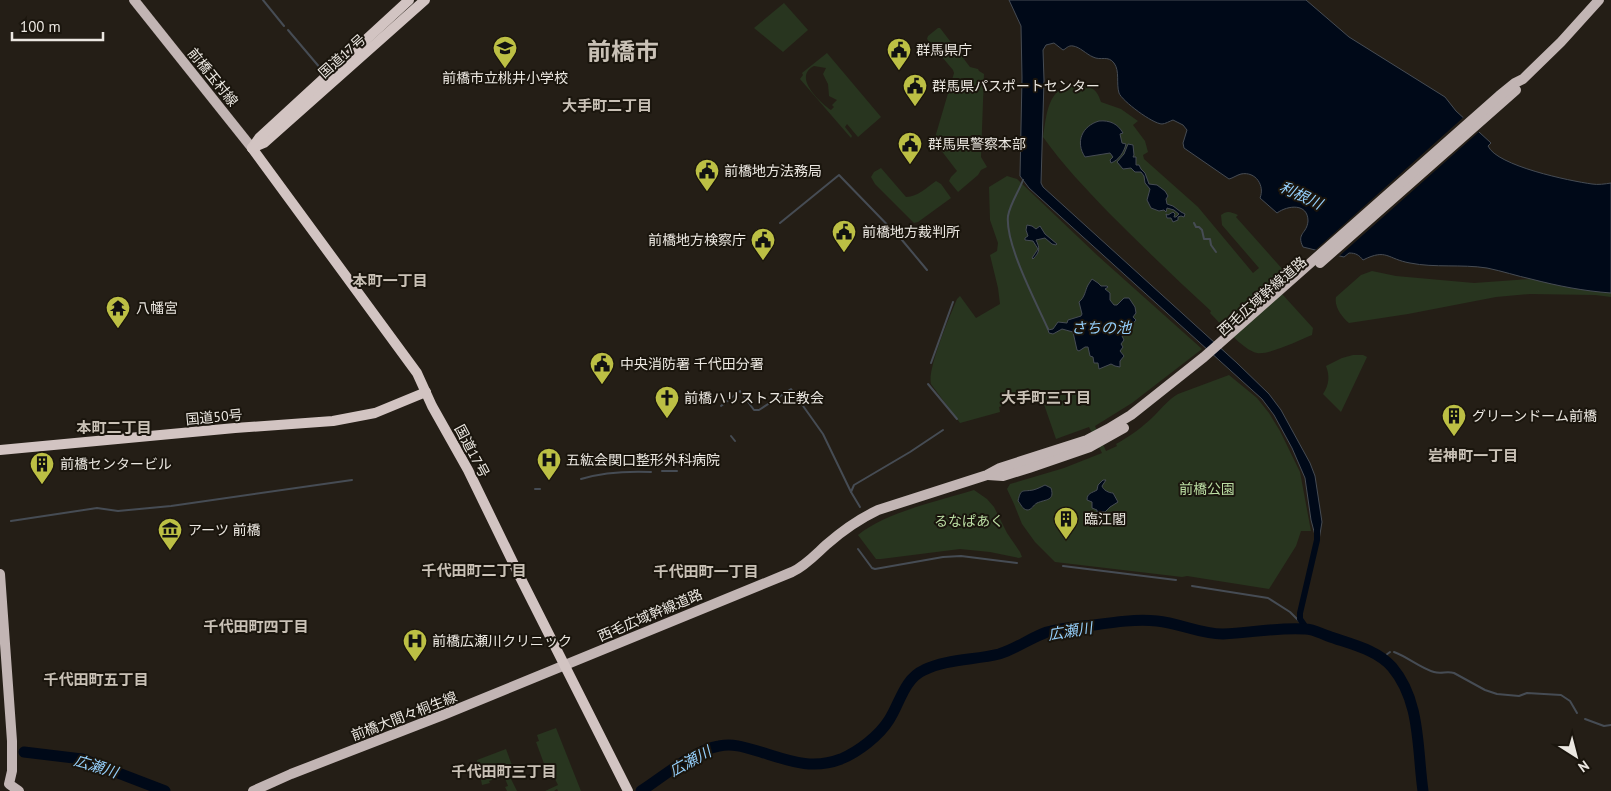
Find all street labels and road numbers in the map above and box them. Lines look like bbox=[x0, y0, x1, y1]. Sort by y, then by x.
street label: 国道17号 bbox=[315, 30, 369, 82]
street label: 前橋玉村線 bbox=[184, 44, 242, 110]
street label: 西毛広域幹線道路 bbox=[1214, 252, 1310, 340]
street label: 国道50号 bbox=[185, 406, 243, 428]
street label: 国道17号 bbox=[451, 421, 493, 481]
street label: 西毛広域幹線道路 bbox=[595, 585, 705, 645]
street label: 前橋大間々桐生線 bbox=[348, 688, 460, 744]

